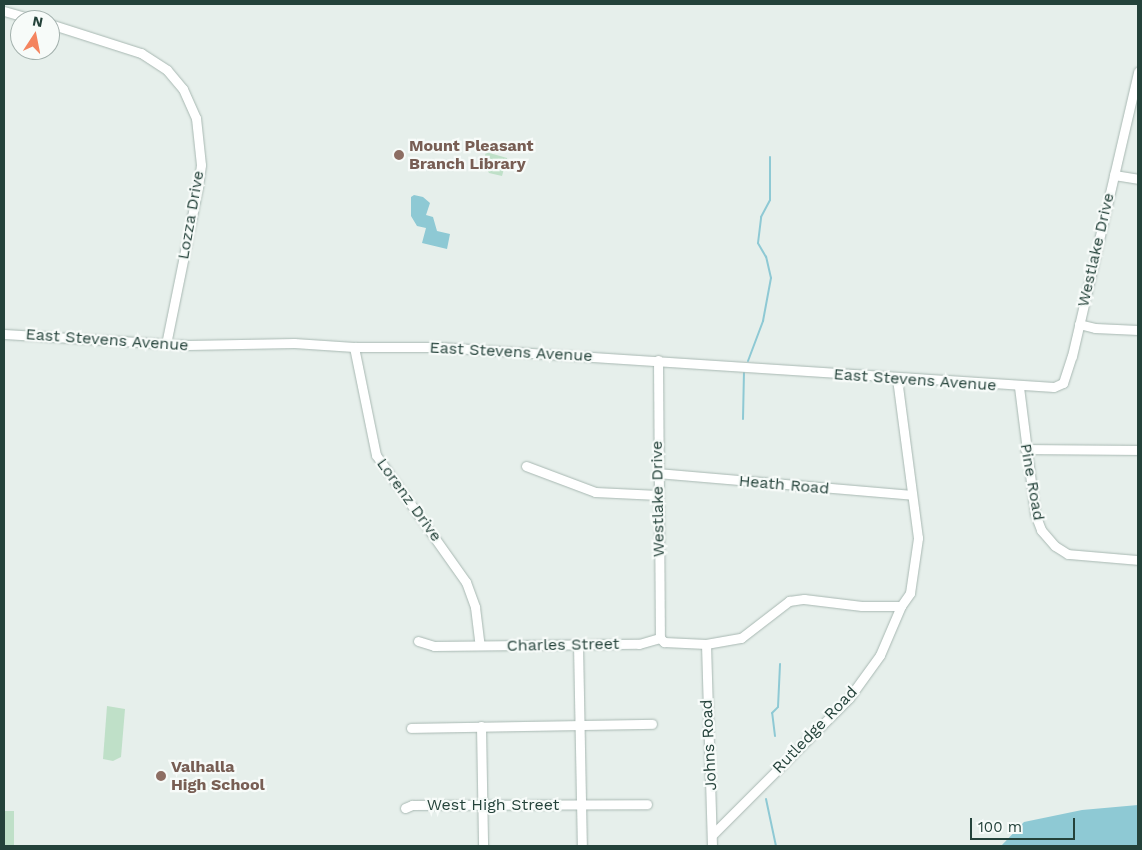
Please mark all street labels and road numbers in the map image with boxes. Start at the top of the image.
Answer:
street label: Lozza Drive [174,169,208,261]
street label: Westlake Drive [1074,191,1118,309]
street label: East Stevens Avenue [25,325,189,355]
street label: East Stevens Avenue [429,338,593,366]
street label: East Stevens Avenue [833,365,997,395]
street label: Westlake Drive [647,441,669,557]
street label: Pine Road [1016,442,1048,522]
street label: Lorenz Drive [372,455,446,545]
street label: Heath Road [738,471,830,499]
street label: Charles Street [507,634,619,656]
street label: Rutledge Road [769,683,861,777]
street label: Johns Road [697,699,721,791]
street label: West High Street [427,795,559,815]

